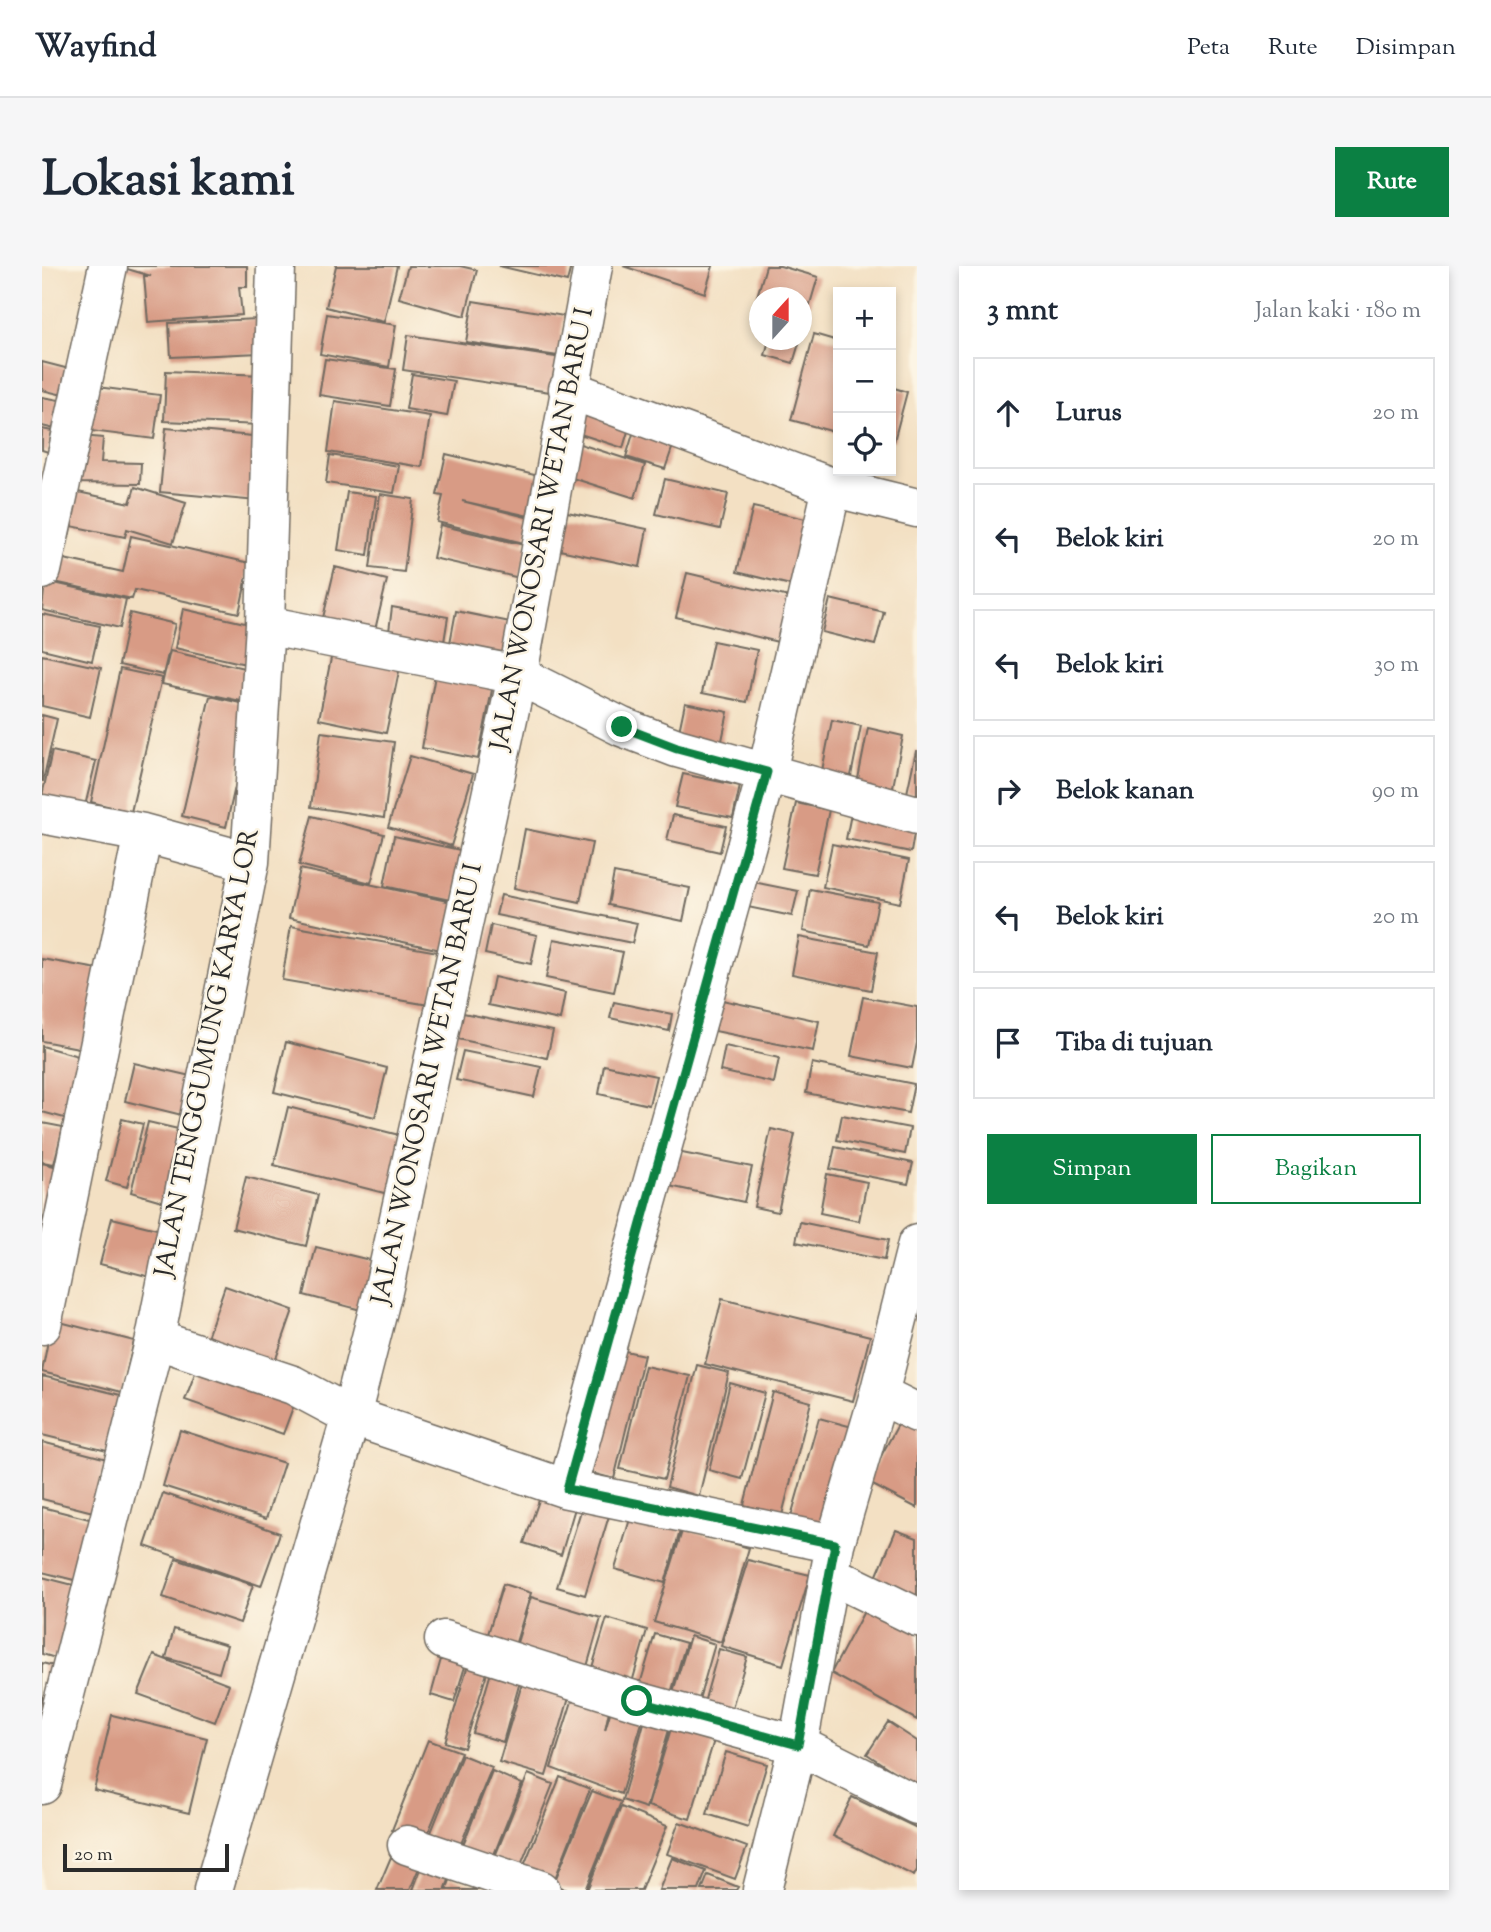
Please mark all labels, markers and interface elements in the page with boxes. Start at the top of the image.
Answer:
text: Wayfind [35,24,157,72]
text: Peta [1187,31,1230,65]
text: Rute [1268,31,1318,65]
text: Disimpan [1356,31,1456,65]
text: Lokasi kami [42,147,295,217]
button: Rute [1335,147,1449,217]
north arrow [749,287,812,350]
map controls [833,287,896,476]
button: + [833,287,896,350]
text: 3 mnt [987,290,1058,333]
text: Jalan kaki · 180 m [1255,295,1421,328]
street label: JALAN WONOSARI WETAN BARU I [481,304,604,756]
button: − [833,350,896,413]
icon: ahead [989,394,1027,432]
text: Lurus [1056,395,1122,432]
text: 20 m [1372,397,1419,430]
button: locate [833,413,896,476]
icon: left [989,520,1027,558]
text: Belok kiri [1056,521,1164,558]
text: 20 m [1372,523,1419,556]
icon: left [989,646,1027,684]
text: Belok kiri [1056,647,1164,684]
text: 30 m [1374,649,1419,682]
route end [606,711,637,742]
icon: right [989,772,1027,810]
text: Belok kanan [1056,773,1194,810]
text: 90 m [1372,775,1419,808]
street label: JALAN TENGGUMUNG KARYA LOR [146,825,270,1282]
street label: JALAN WONOSARI WETAN BARU I [363,859,493,1310]
icon: left [989,898,1027,936]
text: Belok kiri [1056,899,1164,936]
text: 20 m [1372,901,1419,934]
icon: arrive [989,1024,1027,1062]
text: Tiba di tujuan [1056,1025,1213,1062]
button: Simpan [987,1134,1197,1204]
button: Bagikan [1211,1134,1421,1204]
route start [621,1685,652,1716]
scale bar [63,1841,229,1873]
text: 20 m [74,1842,113,1869]

